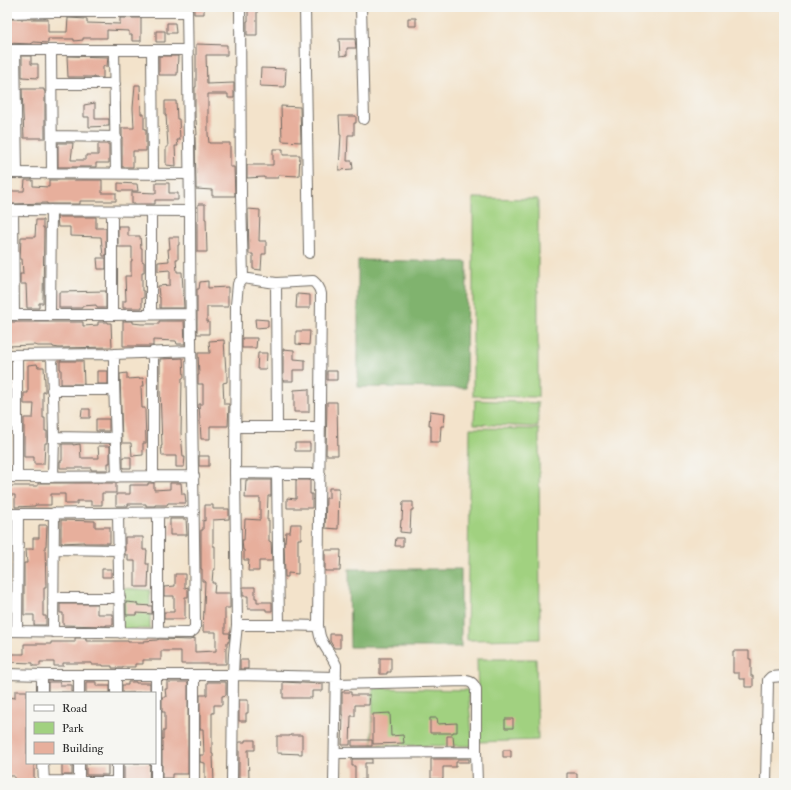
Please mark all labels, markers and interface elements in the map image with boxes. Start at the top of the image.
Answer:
legend [26,692,156,764]
text: Road [62,701,87,716]
text: Park [62,721,84,736]
text: Building [62,741,105,756]

